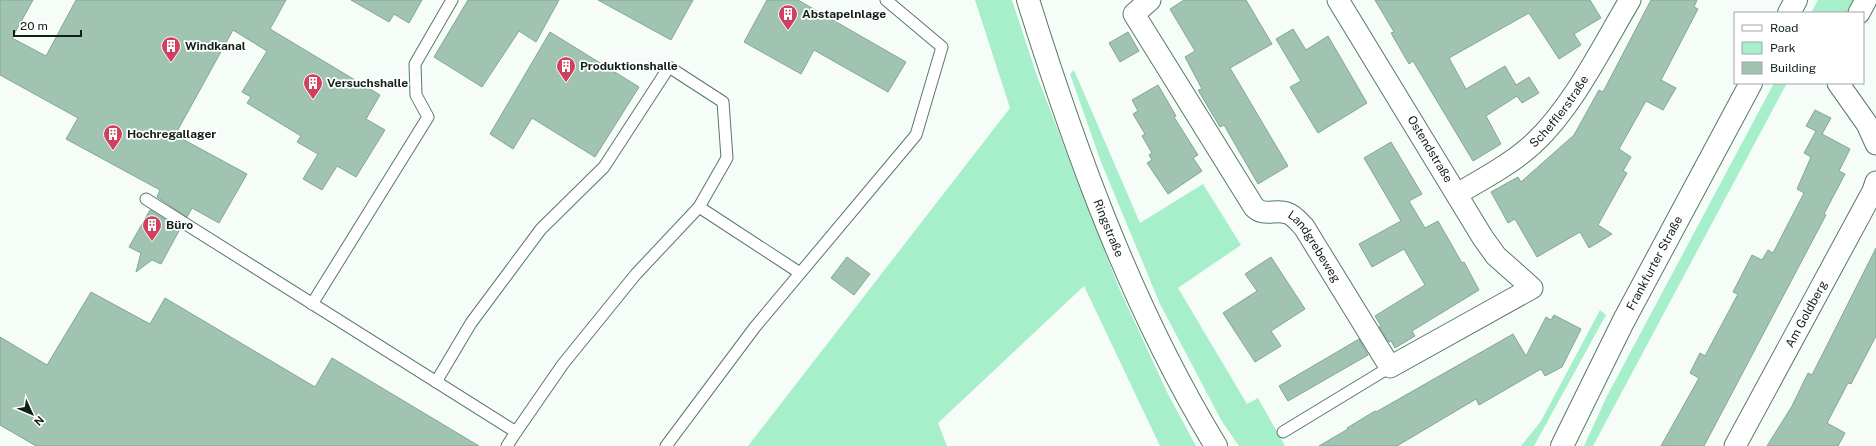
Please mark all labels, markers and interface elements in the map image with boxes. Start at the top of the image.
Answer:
building icon: Abstapelnlage [777,3,799,31]
place label: Abstapelnlage [802,7,886,21]
scale bar [14,12,81,38]
legend [1734,12,1864,84]
text: 20 m [20,19,48,33]
text: Road [1770,21,1798,35]
building icon: Windkanal [160,35,182,63]
place label: Windkanal [185,39,246,53]
text: Park [1770,41,1796,55]
building icon: Produktionshalle [555,55,577,83]
place label: Produktionshalle [580,59,678,73]
text: Building [1770,61,1816,75]
building icon: Versuchshalle [302,72,324,100]
street label: Schefflerstraße [1527,73,1591,150]
place label: Versuchshalle [327,76,408,90]
street label: Ostendstraße [1405,113,1456,185]
building icon: Hochregallager [102,123,124,151]
place label: Hochregallager [127,127,216,141]
street label: Ringstraße [1091,197,1127,259]
street label: Landgrebeweg [1285,208,1343,285]
street label: Frankfurter Straße [1624,213,1686,313]
building icon: Büro [141,214,163,242]
place label: Büro [166,218,193,232]
street label: Am Goldberg [1783,278,1830,350]
north arrow [12,394,52,434]
text: N [32,414,46,428]

